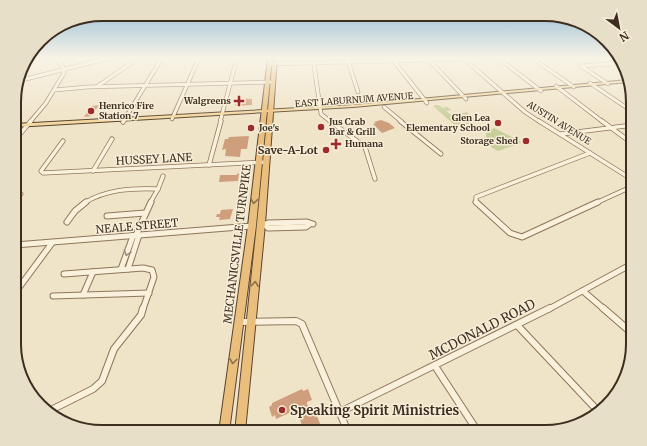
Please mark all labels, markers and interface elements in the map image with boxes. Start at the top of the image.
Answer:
north arrow [599,8,639,48]
text: N [617,28,632,45]
street label: EAST LABURNUM AVENUE [294,90,414,109]
place label: Walgreens [183,95,231,106]
marker: Walgreens [234,96,244,106]
street label: AUSTIN AVENUE [524,98,594,147]
place label: Henrico Fire Station 7 [99,100,154,121]
marker: Henrico Fire Station 7 [86,106,96,116]
place label: Glen Lea Elementary School [406,112,490,133]
place label: Jus Crab Bar & Grill [328,116,375,137]
marker: Glen Lea Elementary School [493,118,503,128]
place label: Joe's [258,122,280,133]
marker: Jus Crab Bar & Grill [316,122,326,132]
marker: Joe's [246,123,256,133]
place label: Storage Shed [460,135,518,146]
marker: Storage Shed [521,136,531,146]
marker: Humana [330,138,342,150]
place label: Humana [345,138,383,149]
place label: Save-A-Lot [258,143,319,157]
marker: Save-A-Lot [321,145,331,155]
street label: HUSSEY LANE [115,150,193,168]
street label: MECHANICSVILLE TURNPIKE [220,163,254,325]
one-way arrow [250,198,259,204]
street label: NEALE STREET [95,215,179,237]
one-way arrow [123,249,132,256]
one-way arrow [250,280,259,287]
street label: MCDONALD ROAD [426,295,539,364]
one-way arrow [229,358,238,364]
place label: Speaking Spirit Ministries [290,402,459,419]
marker: Speaking Spirit Ministries [277,405,287,415]

